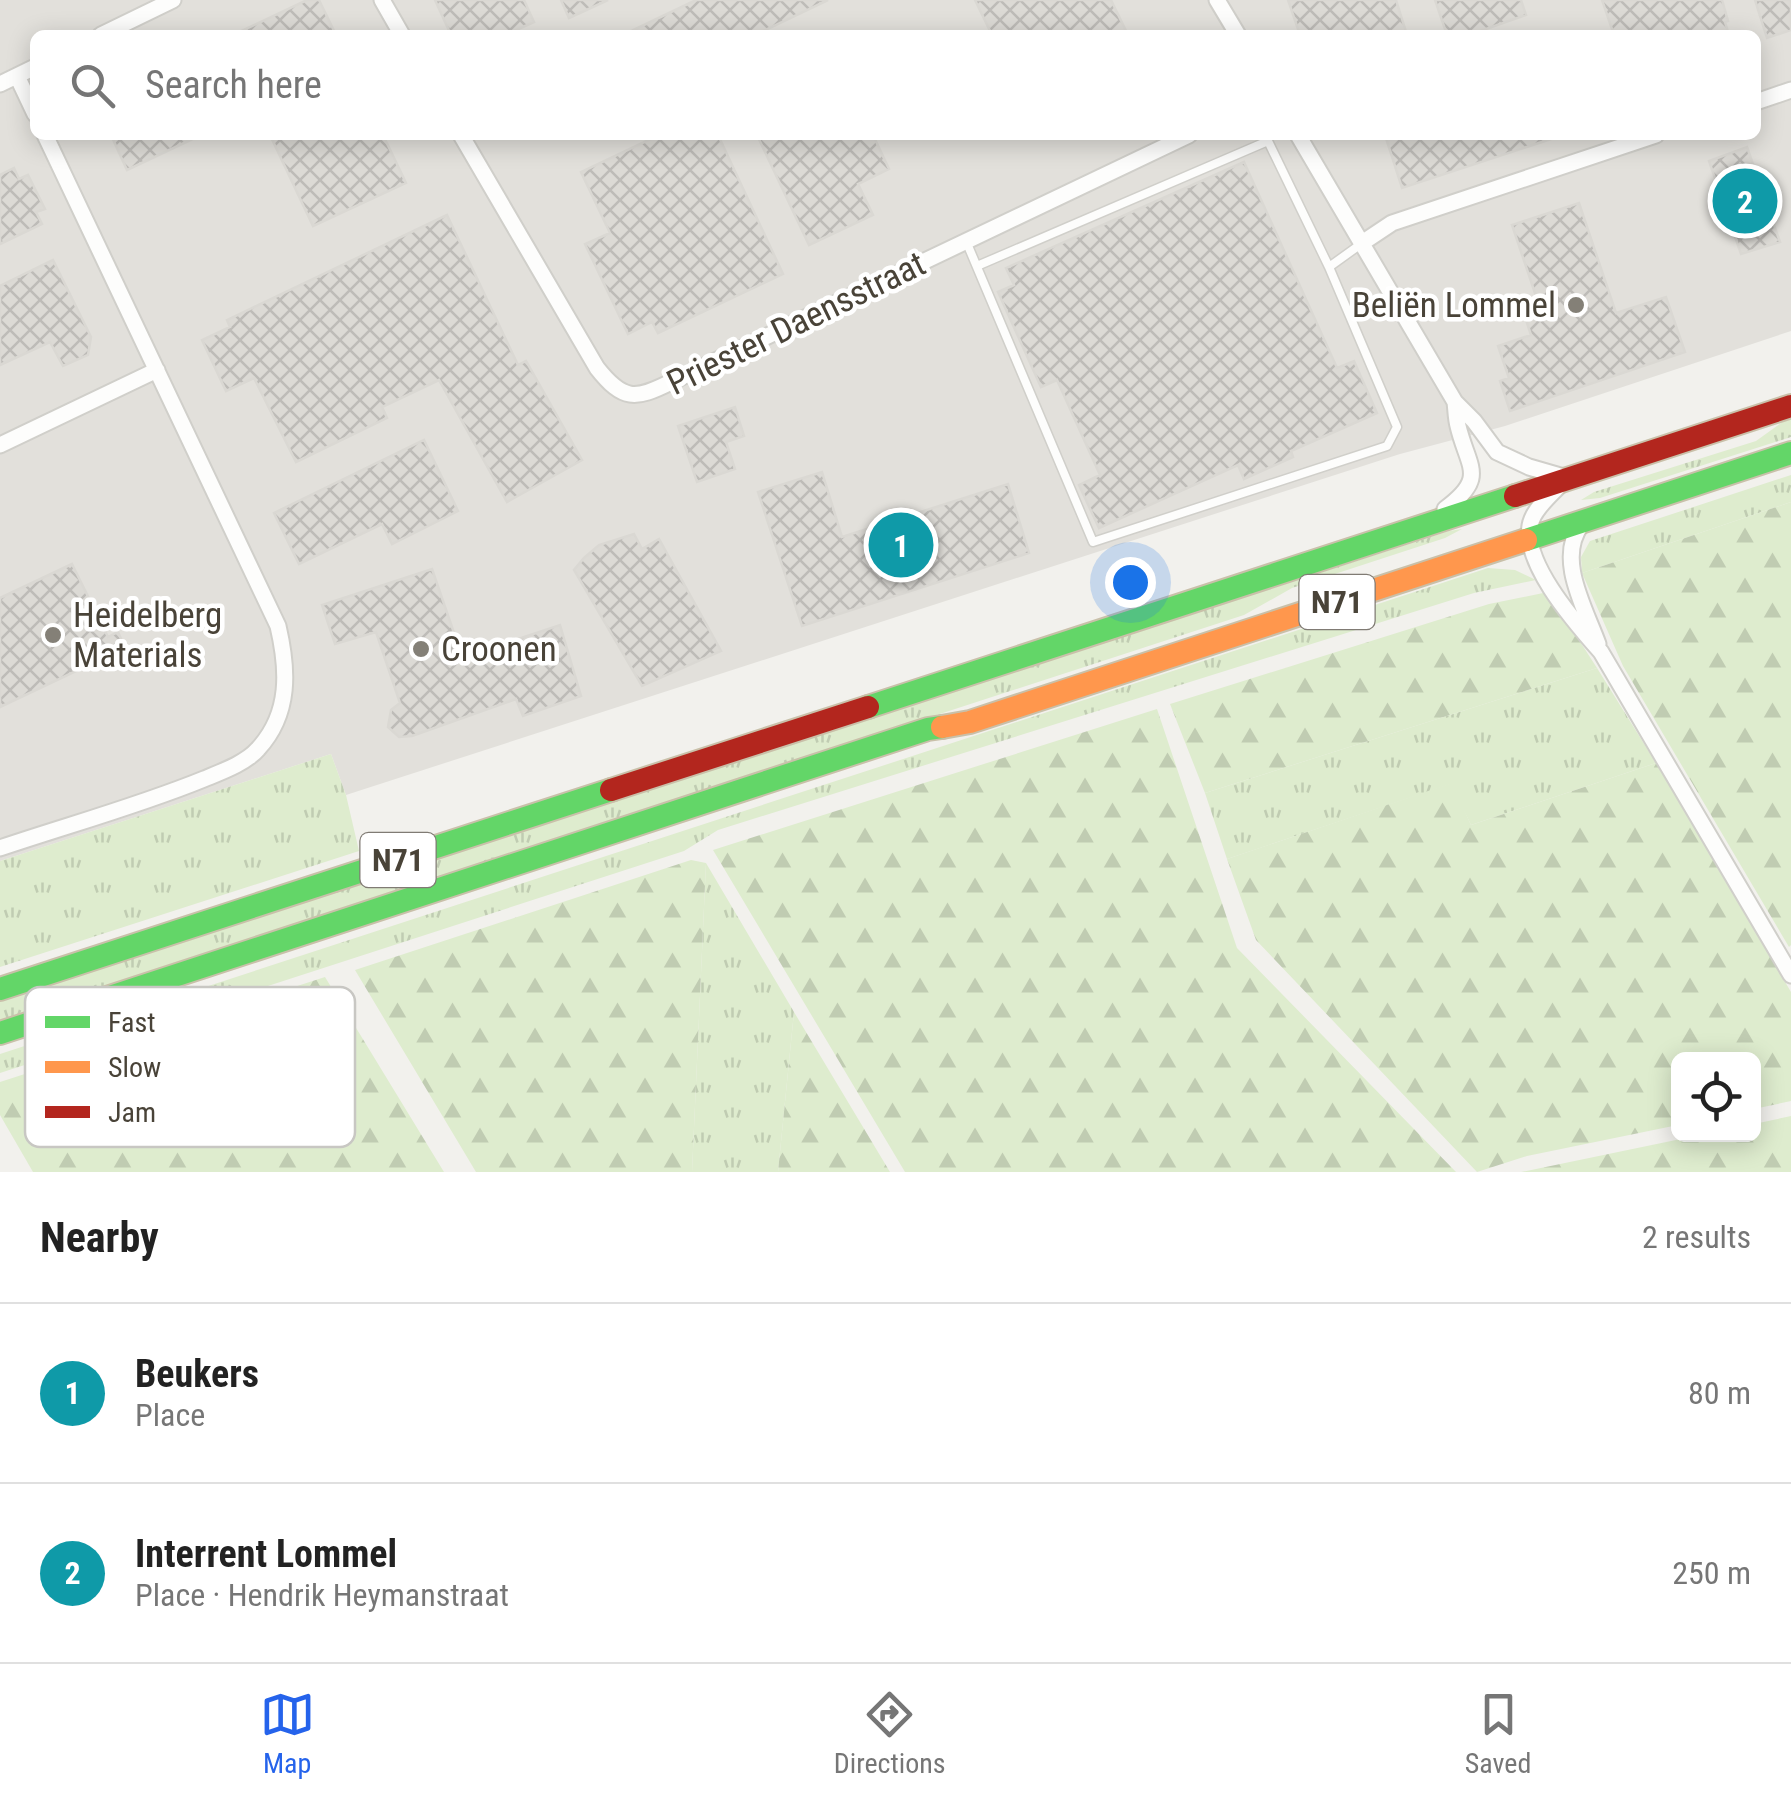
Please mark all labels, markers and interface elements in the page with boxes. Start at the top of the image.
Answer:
search box [30,30,1761,140]
icon: search [65,58,120,113]
text: Search here [145,63,322,107]
pin: 2 [1712,164,1778,238]
street label: Priester Daensstraat [660,243,932,404]
place label: Beliën Lommel [1352,285,1556,326]
marker: Beliën Lommel [1565,294,1587,316]
pin: 1 [868,508,934,582]
your location [1105,557,1156,608]
road number: N71 [1300,575,1374,629]
place label: Heidelberg Materials [73,595,222,676]
marker: Heidelberg Materials [42,624,64,646]
place label: Croonen [441,629,557,670]
marker: Croonen [410,638,432,660]
road number: N71 [360,833,436,887]
legend [25,987,355,1147]
text: Fast [108,1006,155,1039]
text: Slow [108,1051,161,1084]
map controls [1671,1052,1761,1142]
button: locate [1671,1052,1761,1142]
text: Jam [108,1096,156,1129]
text: Nearby [40,1213,159,1262]
text: 2 results [1642,1218,1751,1256]
text: Beukers [135,1352,259,1396]
text: 1 [64,1374,81,1412]
text: 80 m [1688,1374,1751,1412]
text: Place [135,1396,205,1434]
text: Interrent Lommel [135,1532,397,1576]
text: 2 [64,1554,81,1592]
text: 250 m [1672,1554,1751,1592]
text: Place · Hendrik Heymanstraat [135,1576,509,1614]
tab: Map [260,1687,315,1780]
tab: Directions [834,1687,946,1780]
tab: Saved [1465,1687,1531,1780]

